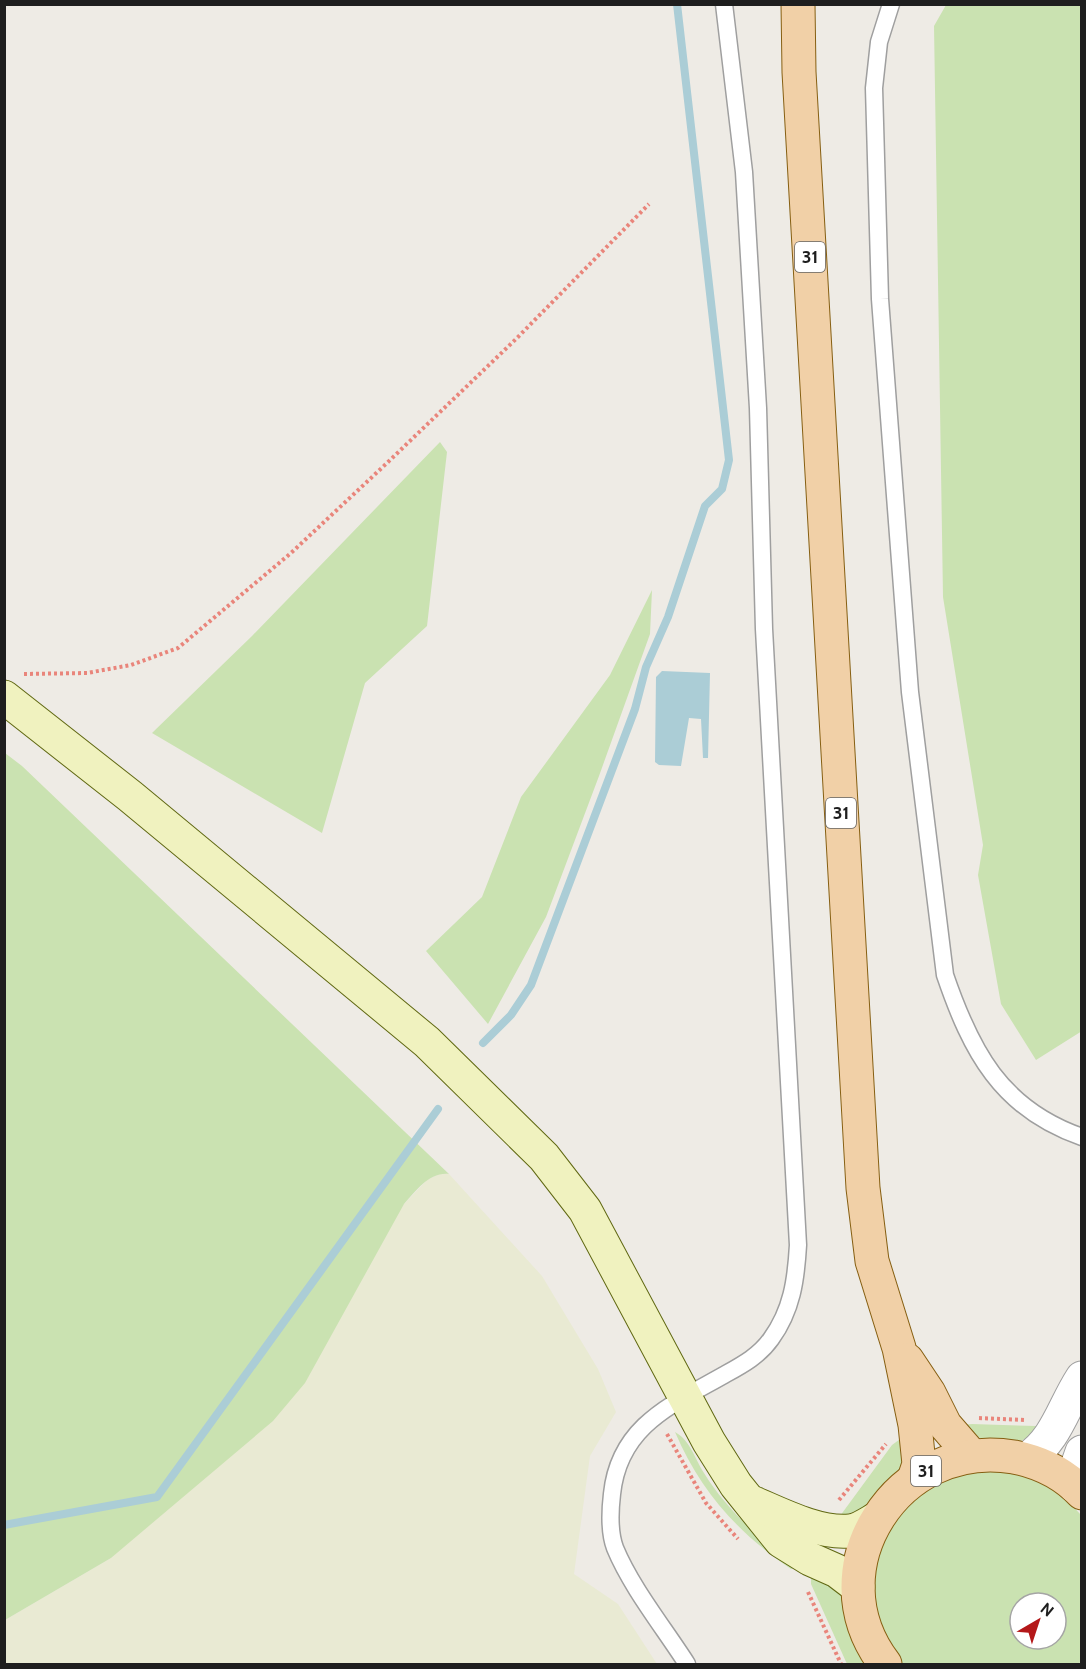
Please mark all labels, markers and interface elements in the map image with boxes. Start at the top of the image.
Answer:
road number: 31 [795,242,825,272]
road number: 31 [826,798,856,828]
road number: 31 [911,1456,941,1486]
north arrow [1008,1591,1068,1651]
text: N [1037,1599,1057,1621]

